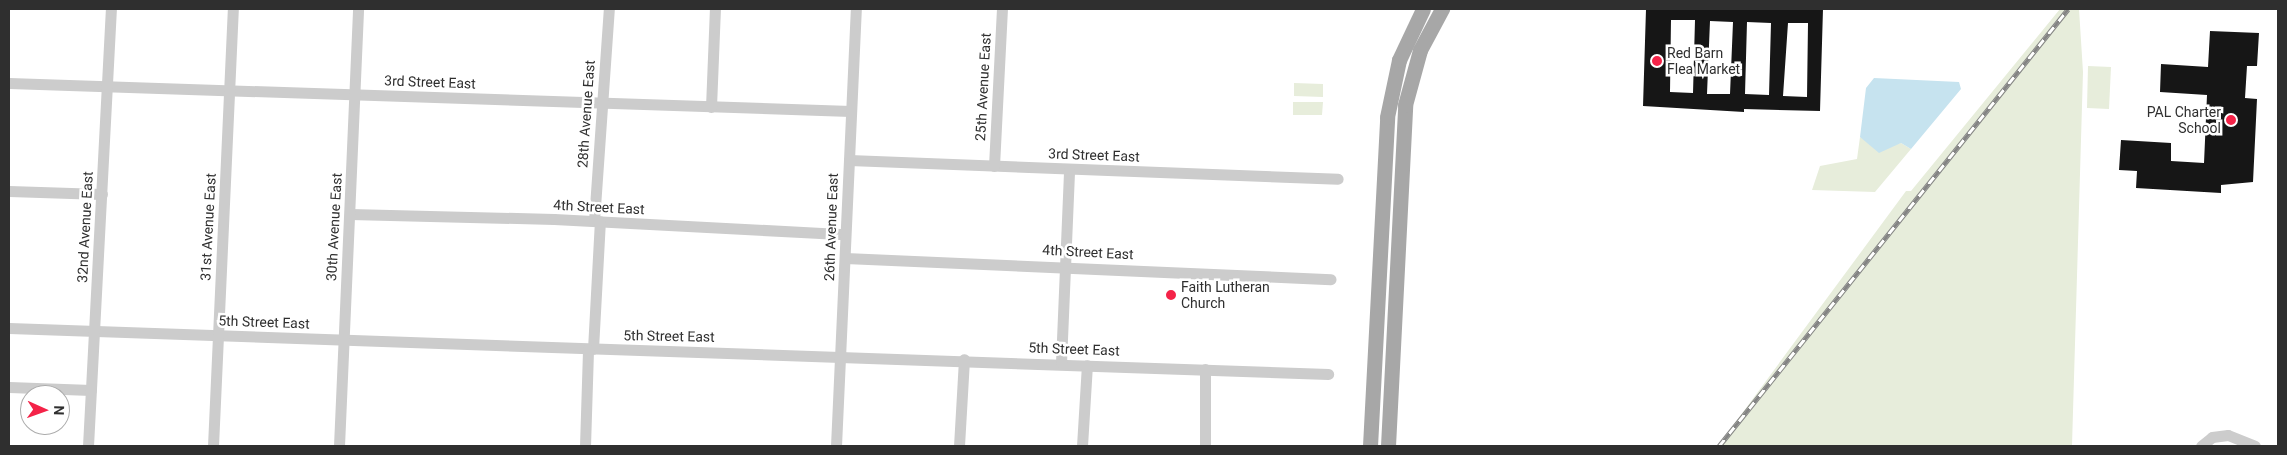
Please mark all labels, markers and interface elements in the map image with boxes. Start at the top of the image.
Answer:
street label: 25th Avenue East [972,33,994,141]
place label: Red Barn Flea Market [1667,45,1740,78]
marker: Red Barn Flea Market [1651,55,1663,67]
street label: 28th Avenue East [574,59,598,169]
street label: 3rd Street East [384,72,476,92]
place label: PAL Charter School [2147,104,2221,136]
marker: PAL Charter School [2225,114,2237,126]
street label: 3rd Street East [1048,145,1140,165]
street label: 32nd Avenue East [74,171,96,283]
street label: 31st Avenue East [197,173,219,281]
street label: 30th Avenue East [323,173,345,281]
street label: 26th Avenue East [821,173,841,281]
street label: 4th Street East [553,196,645,218]
street label: 4th Street East [1042,241,1134,263]
place label: Faith Lutheran Church [1181,279,1270,312]
marker: Faith Lutheran Church [1165,289,1177,301]
street label: 5th Street East [218,312,310,332]
street label: 5th Street East [623,327,715,345]
street label: 5th Street East [1028,339,1120,359]
north arrow [20,385,70,435]
text: N [51,405,67,416]

